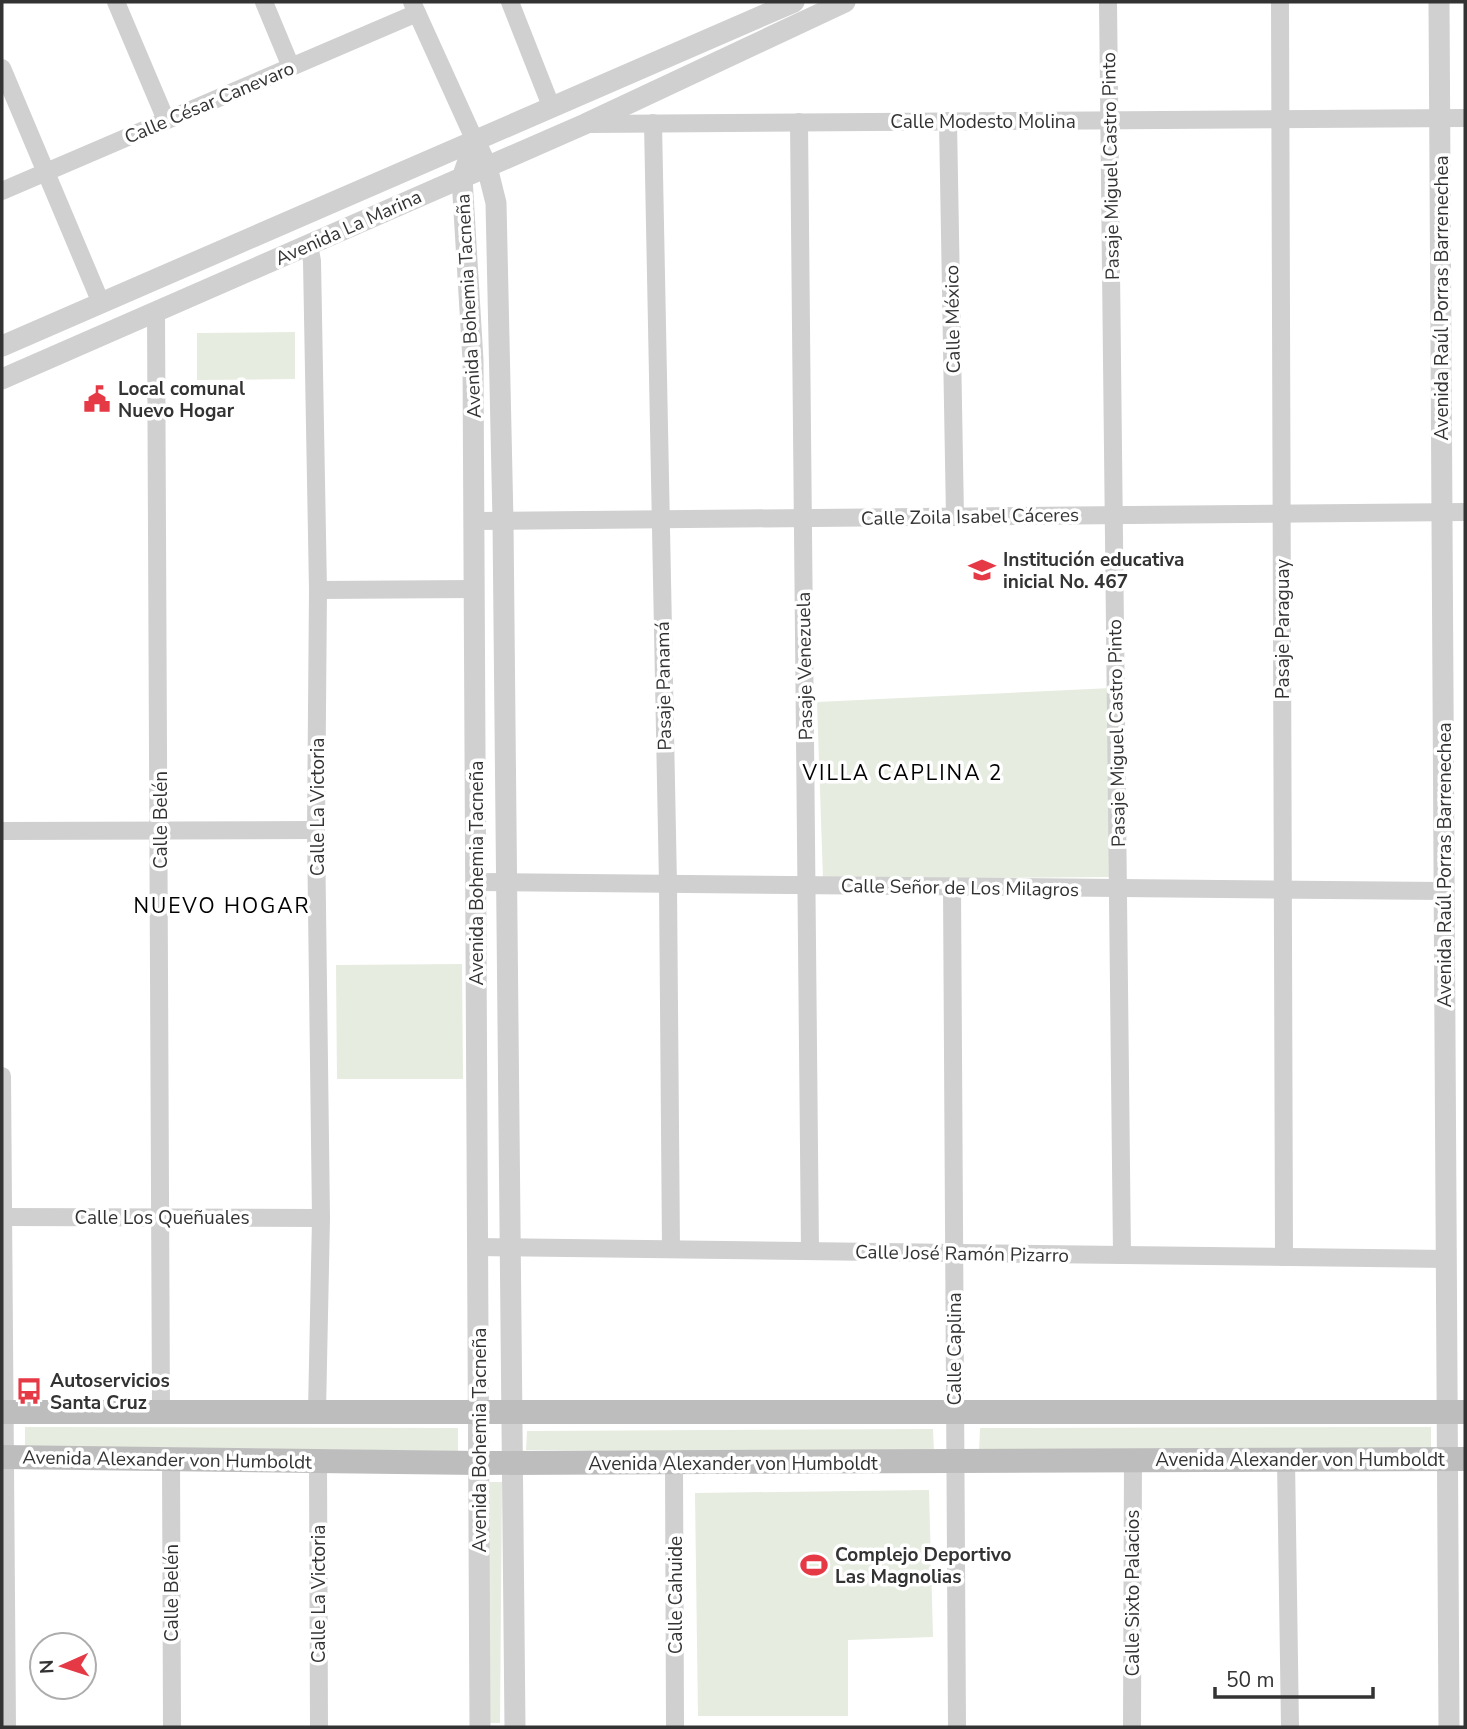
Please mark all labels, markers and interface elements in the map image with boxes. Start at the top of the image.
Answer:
street label: Pasaje Miguel Castro Pinto [1096,52,1126,280]
street label: Calle César Canevaro [121,55,298,150]
street label: Calle Modesto Molina [890,109,1076,135]
street label: Avenida Raúl Porras Barrenechea [1429,155,1455,441]
street label: Avenida La Marina [271,184,426,272]
street label: Avenida Bohemia Tacneña [450,193,488,419]
street label: Calle México [939,264,967,373]
place label: Local comunal Nuevo Hogar [118,376,245,424]
public building icon: Local comunal Nuevo Hogar [82,384,112,414]
street label: Calle Zoila Isabel Cáceres [861,502,1079,532]
place label: Institución educativa inicial No. 467 [1003,547,1184,595]
school or university icon: Institución educativa inicial No. 467 [967,555,997,585]
street label: Pasaje Paraguay [1270,559,1296,699]
street label: Pasaje Venezuela [791,592,819,740]
street label: Pasaje Miguel Castro Pinto [1102,619,1132,847]
street label: Pasaje Panamá [650,621,678,751]
street label: Avenida Raúl Porras Barrenechea [1432,722,1458,1008]
street label: Calle La Victoria [305,738,331,876]
district label: VILLA CAPLINA 2 [802,759,1003,787]
street label: Avenida Bohemia Tacneña [464,761,490,985]
street label: Calle Belén [148,771,174,869]
street label: Calle Señor de Los Milagros [841,873,1079,903]
district label: NUEVO HOGAR [133,892,311,920]
street label: Calle Los Queñuales [74,1205,250,1231]
street label: Calle José Ramón Pizarro [855,1239,1069,1269]
street label: Calle Caplina [942,1292,968,1406]
street label: Avenida Bohemia Tacneña [467,1328,493,1552]
place label: Autoservicios Santa Cruz [50,1368,170,1416]
bus stop icon: Autoservicios Santa Cruz [14,1376,44,1406]
street label: Avenida Alexander von Humboldt [22,1444,312,1476]
street label: Avenida Alexander von Humboldt [1155,1447,1445,1473]
street label: Avenida Alexander von Humboldt [588,1451,878,1477]
street label: Calle Sixto Palacios [1120,1509,1146,1677]
street label: Calle La Victoria [306,1525,332,1663]
street label: Calle Cahuide [663,1536,689,1654]
place label: Complejo Deportivo Las Magnolias [835,1542,1012,1590]
street label: Calle Belén [159,1544,185,1642]
sports icon: Complejo Deportivo Las Magnolias [799,1550,829,1580]
north arrow [28,1631,98,1701]
scale bar [1215,1656,1372,1700]
text: N [34,1659,60,1675]
text: 50 m [1226,1666,1275,1694]

